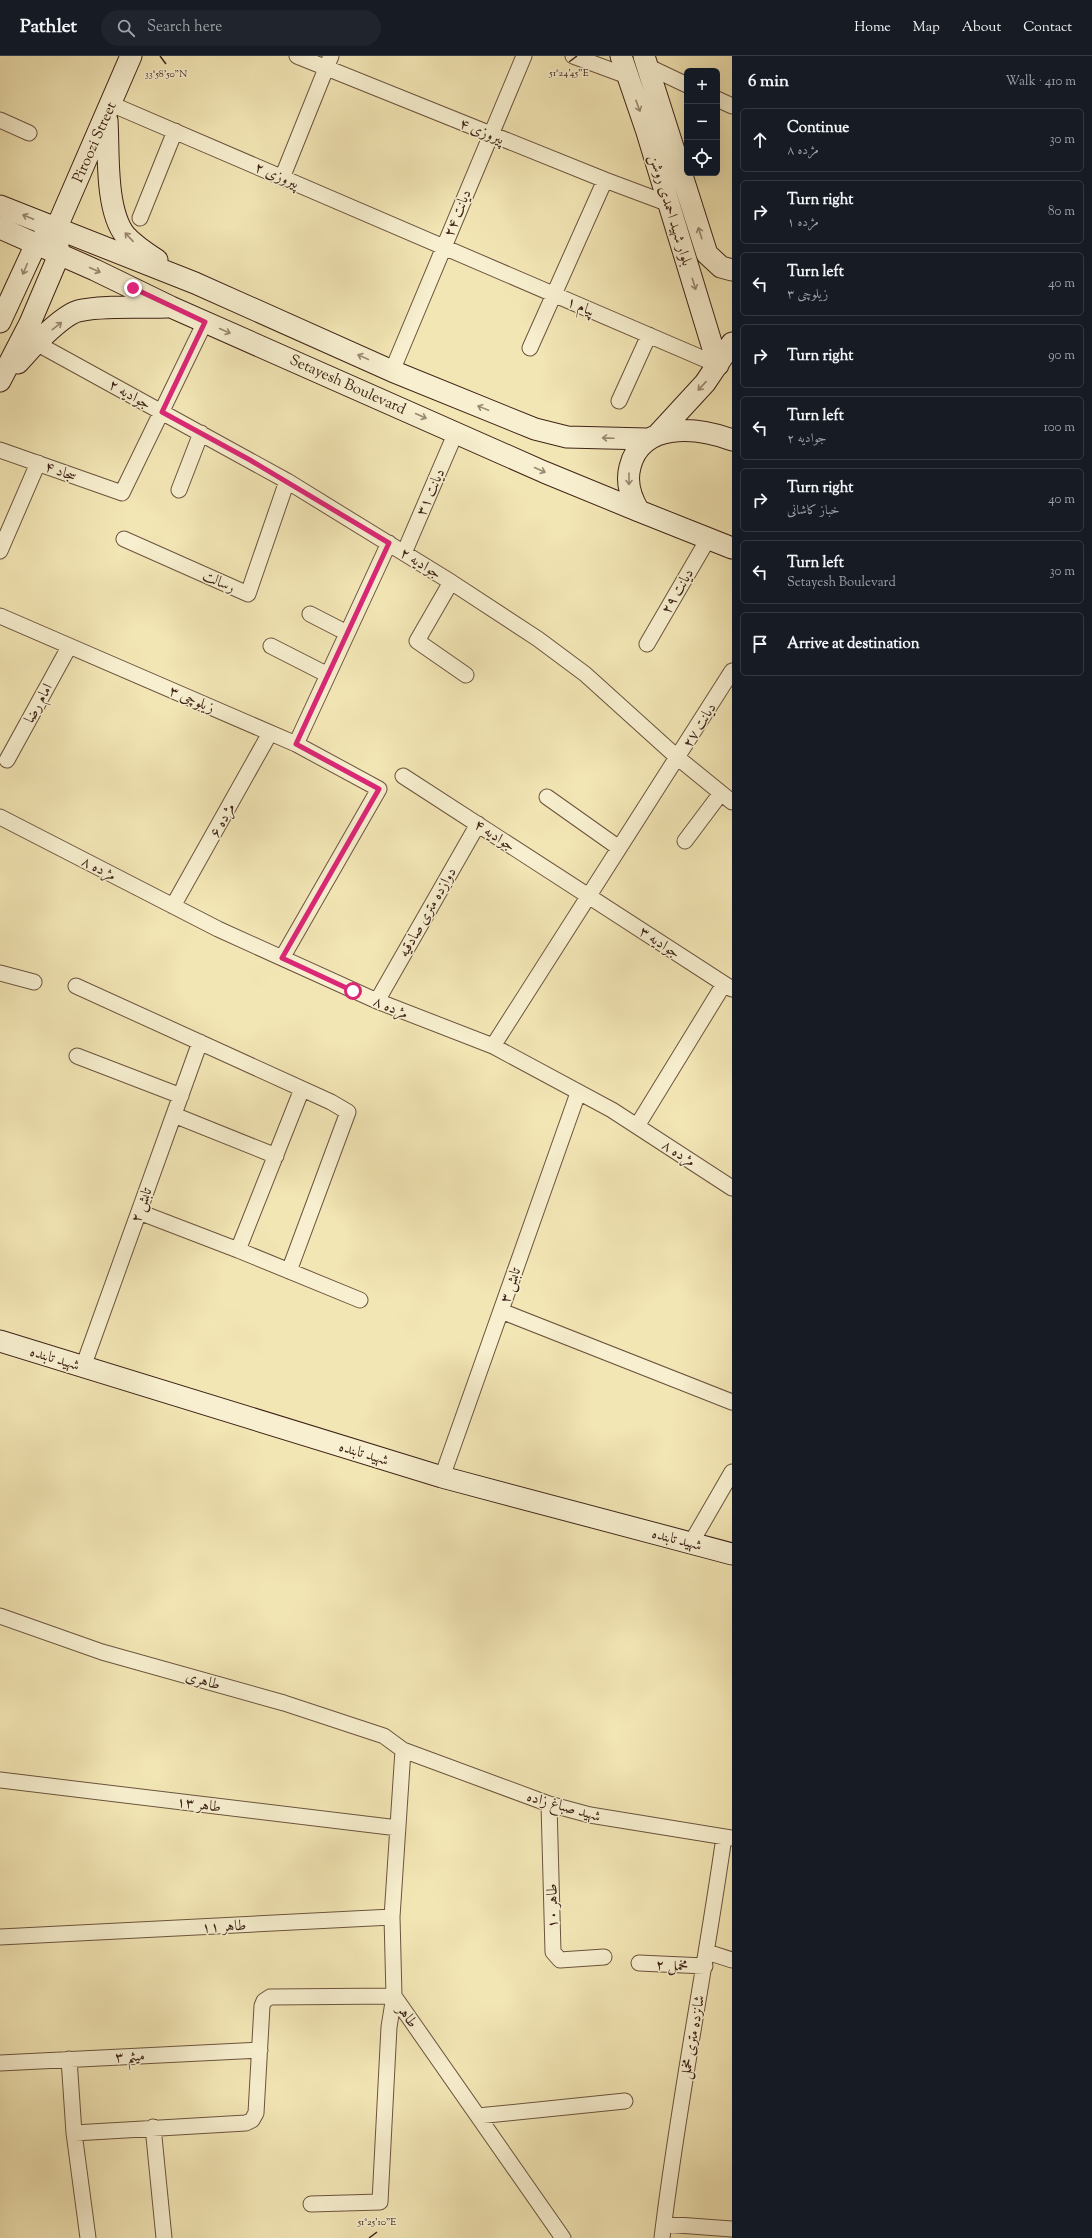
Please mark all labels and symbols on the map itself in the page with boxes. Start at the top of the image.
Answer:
text: 51°24'45"E [548,66,589,81]
text: 33°58'50"N [145,67,187,82]
street label: Piroozi Street [68,99,123,186]
one-way arrow [635,100,642,113]
street label: پیروزی ۴ [456,114,508,151]
street label: بلوار شهید احمدی روشن [643,152,697,269]
street label: پیروزی ۲ [251,158,303,196]
street label: دیانت ۲۴ [439,187,477,240]
one-way arrow [23,213,35,220]
one-way arrow [696,226,703,239]
one-way arrow [124,232,133,242]
one-way arrow [21,263,28,275]
one-way arrow [88,267,100,274]
one-way arrow [690,277,698,289]
route end [124,279,142,297]
street label: پیام ۱ [563,292,598,324]
one-way arrow [52,321,63,330]
one-way arrow [218,328,230,335]
street label: Setayesh Boulevard [286,350,409,421]
one-way arrow [357,353,369,361]
street label: جوادیه ۲ [104,375,154,416]
one-way arrow [697,381,707,391]
one-way arrow [477,403,489,411]
one-way arrow [415,413,427,421]
one-way arrow [602,434,615,442]
street label: سجاد ۴ [42,457,79,488]
street label: دیانت ۳۱ [412,466,451,519]
one-way arrow [533,467,545,474]
one-way arrow [625,472,633,485]
street label: جوادیه ۲ [395,543,445,585]
street label: دیانت ۲۹ [657,565,700,618]
street label: رسالت [199,566,238,599]
street label: امام رضا [20,680,60,728]
street label: زیلوچی ۳ [165,681,217,719]
street label: دیانت ۲۷ [678,699,722,752]
street label: مژده ۶ [205,800,241,842]
street label: جوادیه ۴ [469,815,519,857]
street label: مژده ۸ [77,852,119,887]
street label: دوازده متری صادقیه [394,864,463,962]
street label: جوادیه ۳ [634,922,684,964]
route start [344,982,362,1000]
street label: مژده ۸ [369,992,411,1025]
street label: مژده ۸ [657,1135,699,1173]
street label: تابش ۲ [126,1185,158,1226]
street label: تابش ۳ [496,1265,527,1306]
street label: شهید تابنده [27,1342,82,1377]
street label: شهید تابنده [336,1437,391,1472]
street label: شهید تابنده [649,1524,704,1557]
street label: طاهری [183,1666,222,1696]
street label: شهید صباغ زاده [524,1787,603,1829]
street label: طاهر ۱۳ [175,1792,222,1819]
street label: طاهر ۱۰ [543,1883,564,1928]
street label: طاهر ۱۱ [201,1916,247,1939]
street label: مخمل ۲ [655,1955,689,1978]
street label: شانزده متری مخمل [676,1994,711,2081]
street label: طاهر [390,1999,422,2033]
street label: میثم ۳ [115,2046,146,2072]
text: 51°25'10"E [357,2215,396,2230]

